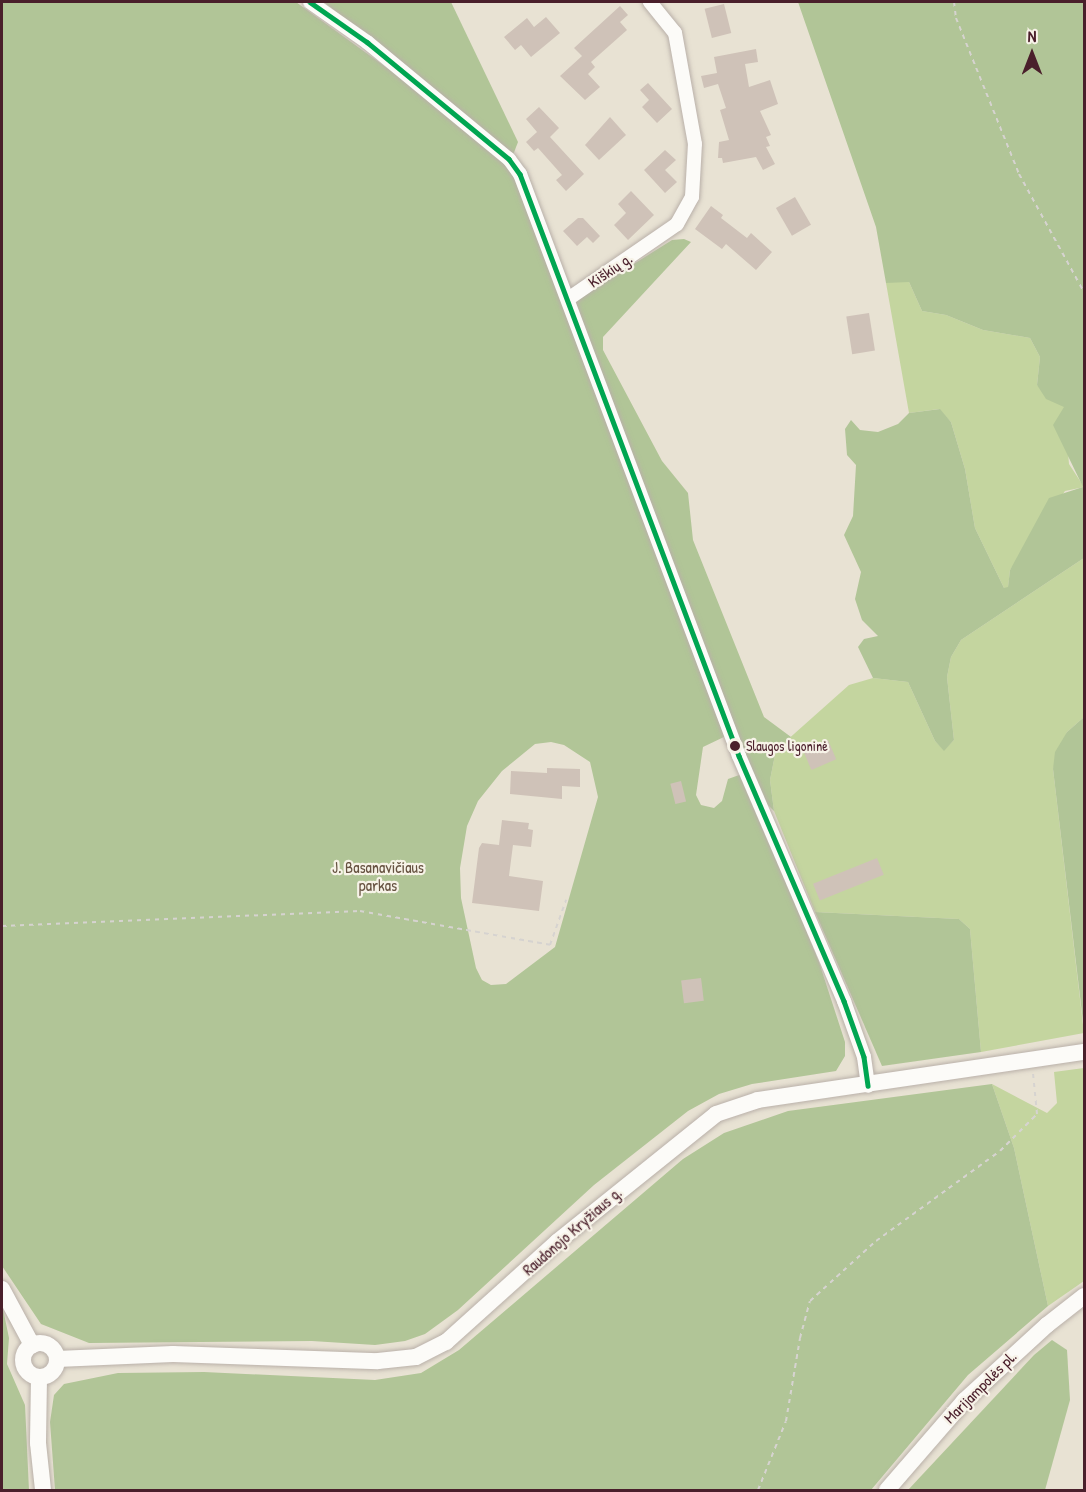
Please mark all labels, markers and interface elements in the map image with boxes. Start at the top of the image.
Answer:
north arrow [1002,24,1062,84]
text: N [1028,25,1036,47]
street label: Kiškių g. [584,248,636,292]
place label: Slaugos ligoninė [746,738,828,754]
marker: Slaugos ligoninė [729,740,741,752]
park label: J. Basanavičiaus parkas [332,857,424,895]
street label: Raudonojo Kryžiaus g. [519,1183,625,1279]
street label: Marijampolės pl. [940,1347,1020,1427]

